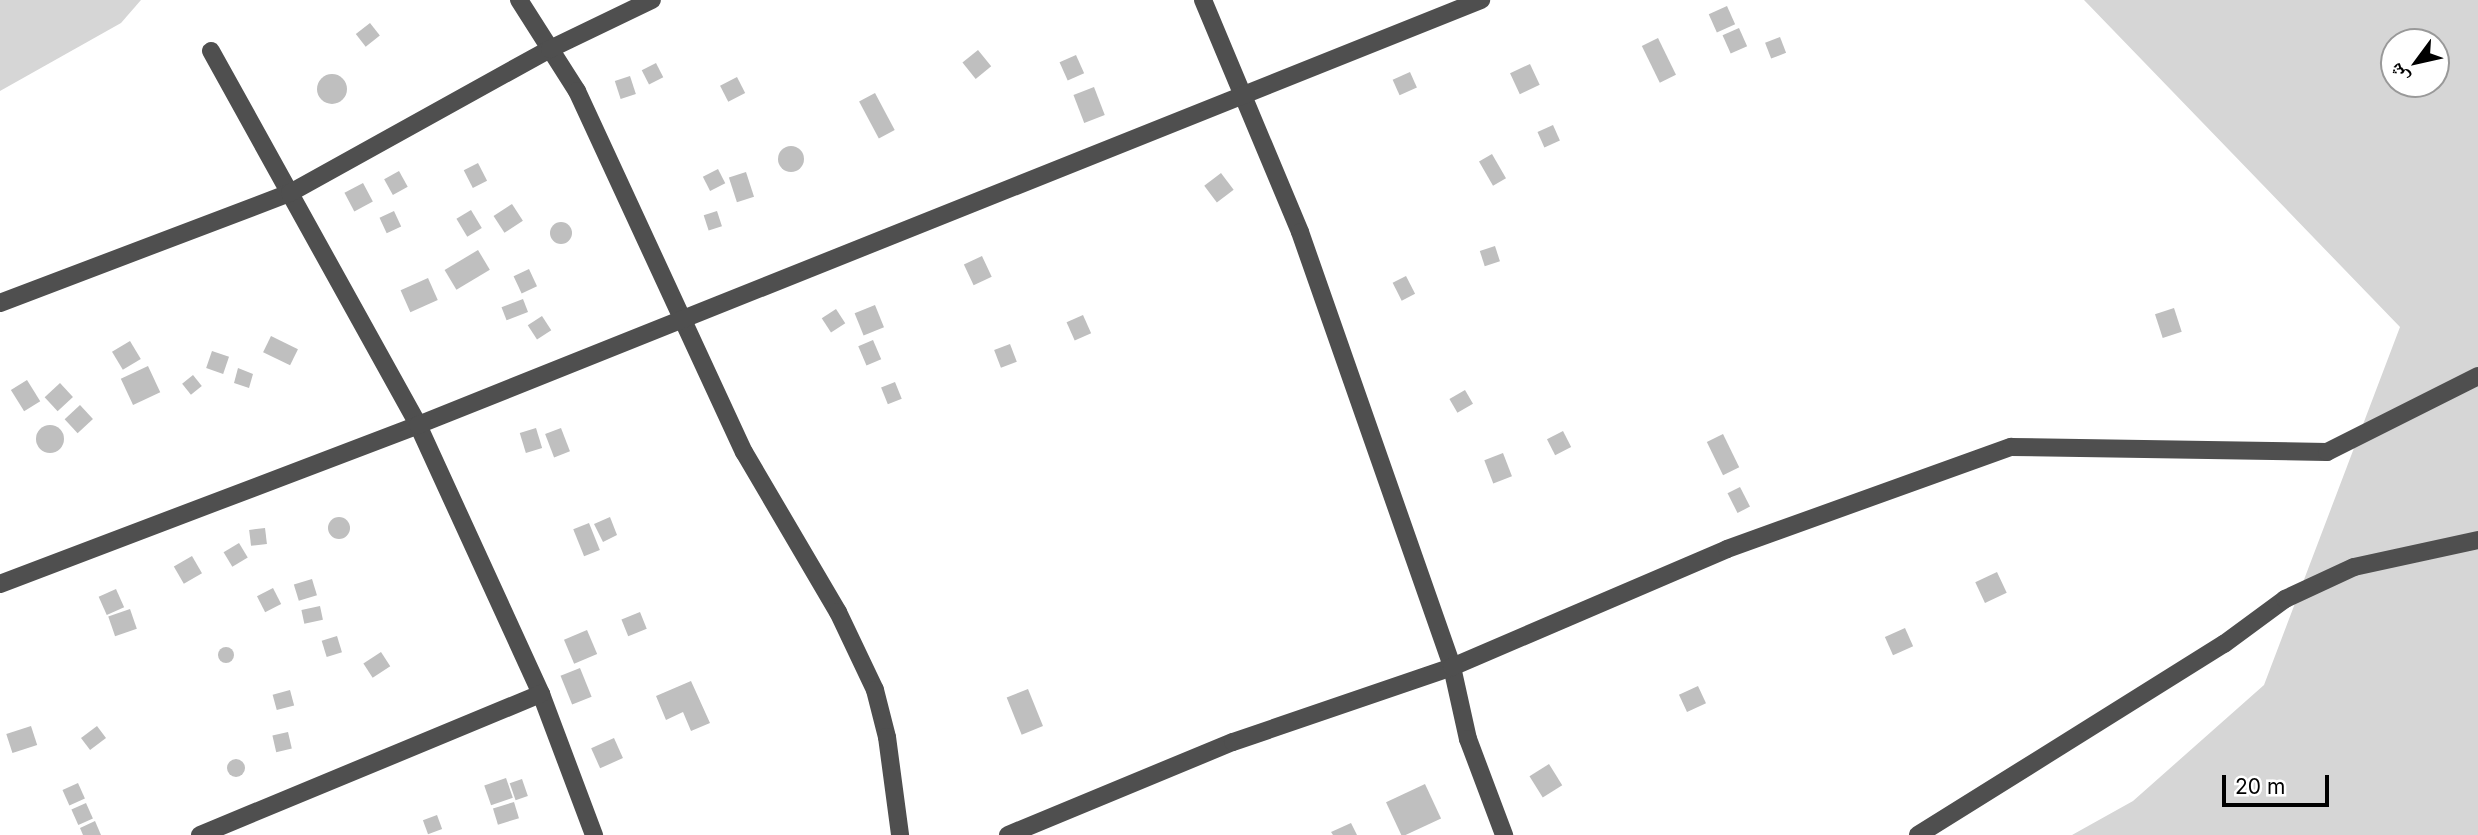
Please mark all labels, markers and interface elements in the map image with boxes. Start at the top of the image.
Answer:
north arrow [2380,28,2450,98]
text: ش [2384,59,2414,88]
scale bar [2226,762,2333,806]
text: 20 m [2235,774,2285,799]

